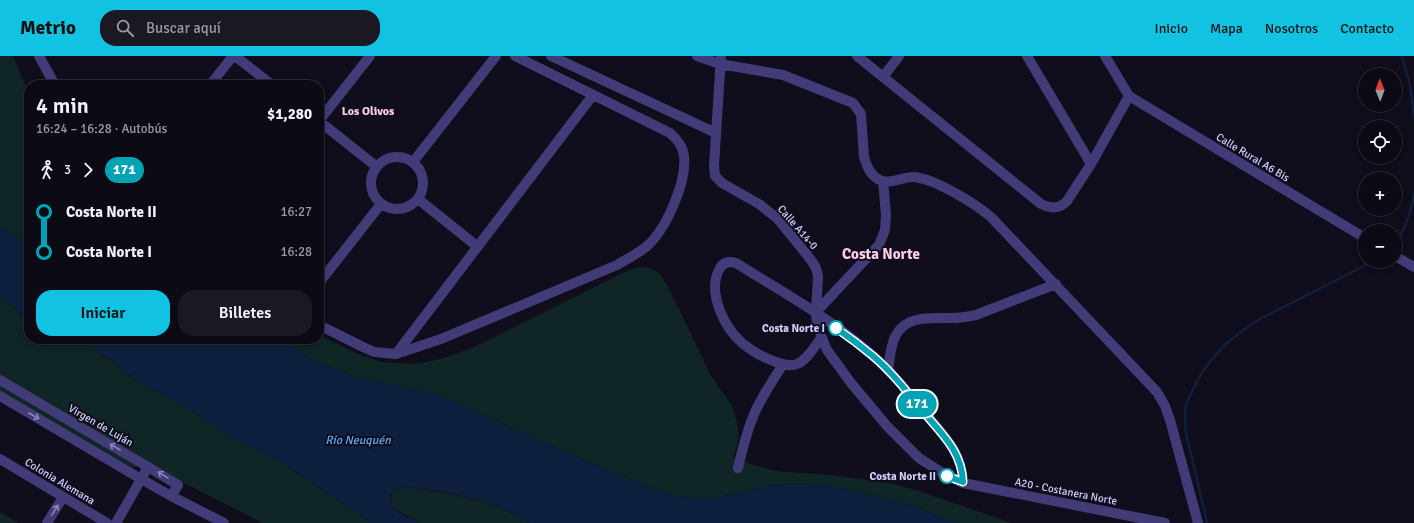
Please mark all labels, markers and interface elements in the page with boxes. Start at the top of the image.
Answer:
search box [100,10,380,46]
text: Metrio [20,16,76,40]
icon: search [114,17,136,39]
text: Buscar aquí [146,19,221,37]
text: Inicio [1155,20,1188,37]
text: Mapa [1210,20,1243,37]
text: Nosotros [1265,20,1318,37]
text: Contacto [1340,20,1394,37]
north arrow [1358,68,1402,112]
map controls [1358,68,1402,268]
text: 4 min [36,92,89,119]
district label: Los Olivos [342,104,395,119]
text: $1,280 [267,105,312,123]
button: locate [1358,120,1402,164]
text: 16:24 – 16:28 · Autobús [36,121,167,137]
street label: Calle Rural A6 Bis [1214,130,1292,185]
icon: walk [36,159,58,181]
icon: forward [77,159,99,181]
text: 171 [113,161,136,178]
text: 3 [64,162,71,178]
button: + [1358,172,1402,216]
street label: Calle A14-0 [775,202,821,252]
text: Costa Norte II [66,203,157,221]
text: 16:27 [280,204,312,220]
button: − [1358,224,1402,268]
text: Costa Norte I [66,243,152,261]
text: 16:28 [280,244,312,260]
district label: Costa Norte [842,245,920,263]
button: Iniciar [36,290,170,336]
button: Billetes [178,290,312,336]
marker: Costa Norte I [828,320,844,336]
place label: Costa Norte I [762,322,825,335]
line badge: 171 [894,391,940,417]
text: 171 [906,395,928,412]
street label: Virgen de Luján [66,402,136,449]
one-way arrow [28,413,40,421]
water label: Río Neuquén [325,433,391,448]
one-way arrow [109,442,121,450]
street label: Colonia Alemana [22,455,97,508]
marker: Costa Norte II [939,468,955,484]
place label: Costa Norte II [870,470,936,483]
one-way arrow [157,471,169,479]
street label: A20 - Costanera Norte [1014,475,1118,508]
one-way arrow [51,505,59,516]

